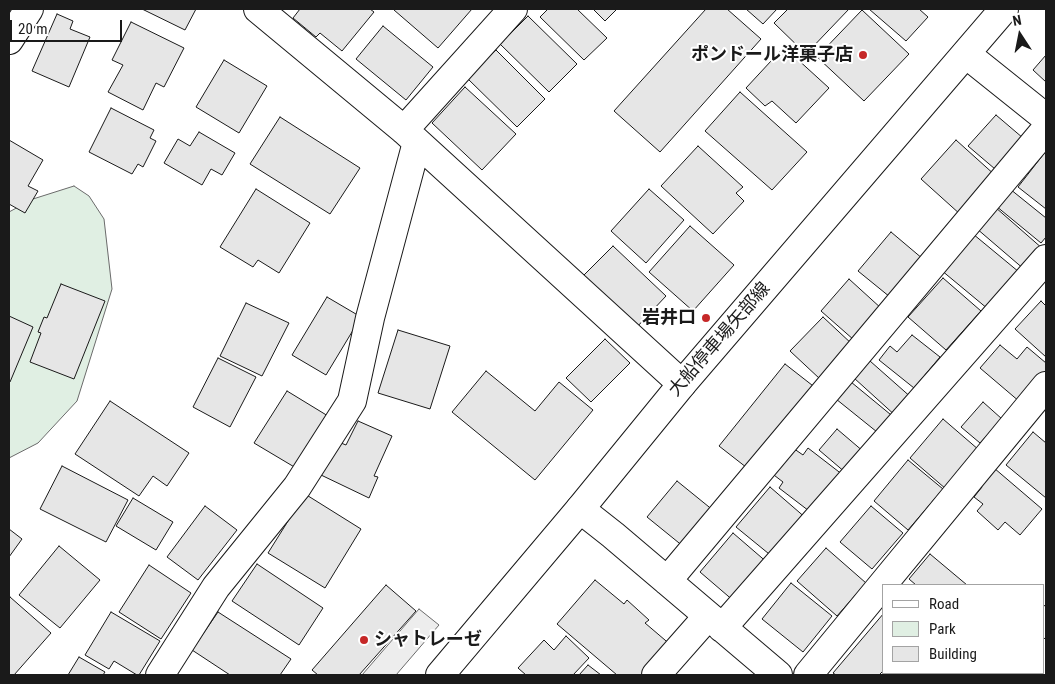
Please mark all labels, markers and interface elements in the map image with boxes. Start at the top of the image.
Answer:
scale bar [12,10,125,42]
north arrow [995,10,1045,60]
text: N [1011,12,1023,29]
text: 20 m [18,20,48,38]
place label: ポンドール洋菓子店 [691,44,853,66]
marker: ポンドール洋菓子店 [857,49,869,61]
street label: 大船停車場矢部線 [665,279,775,401]
place label: 岩井口 [642,307,696,329]
marker: 岩井口 [700,312,712,324]
legend [882,584,1045,674]
text: Road [929,595,959,613]
text: Park [929,620,956,638]
place label: シャトレーゼ [374,629,482,651]
marker: シャトレーゼ [358,634,370,646]
text: Building [929,645,977,663]

